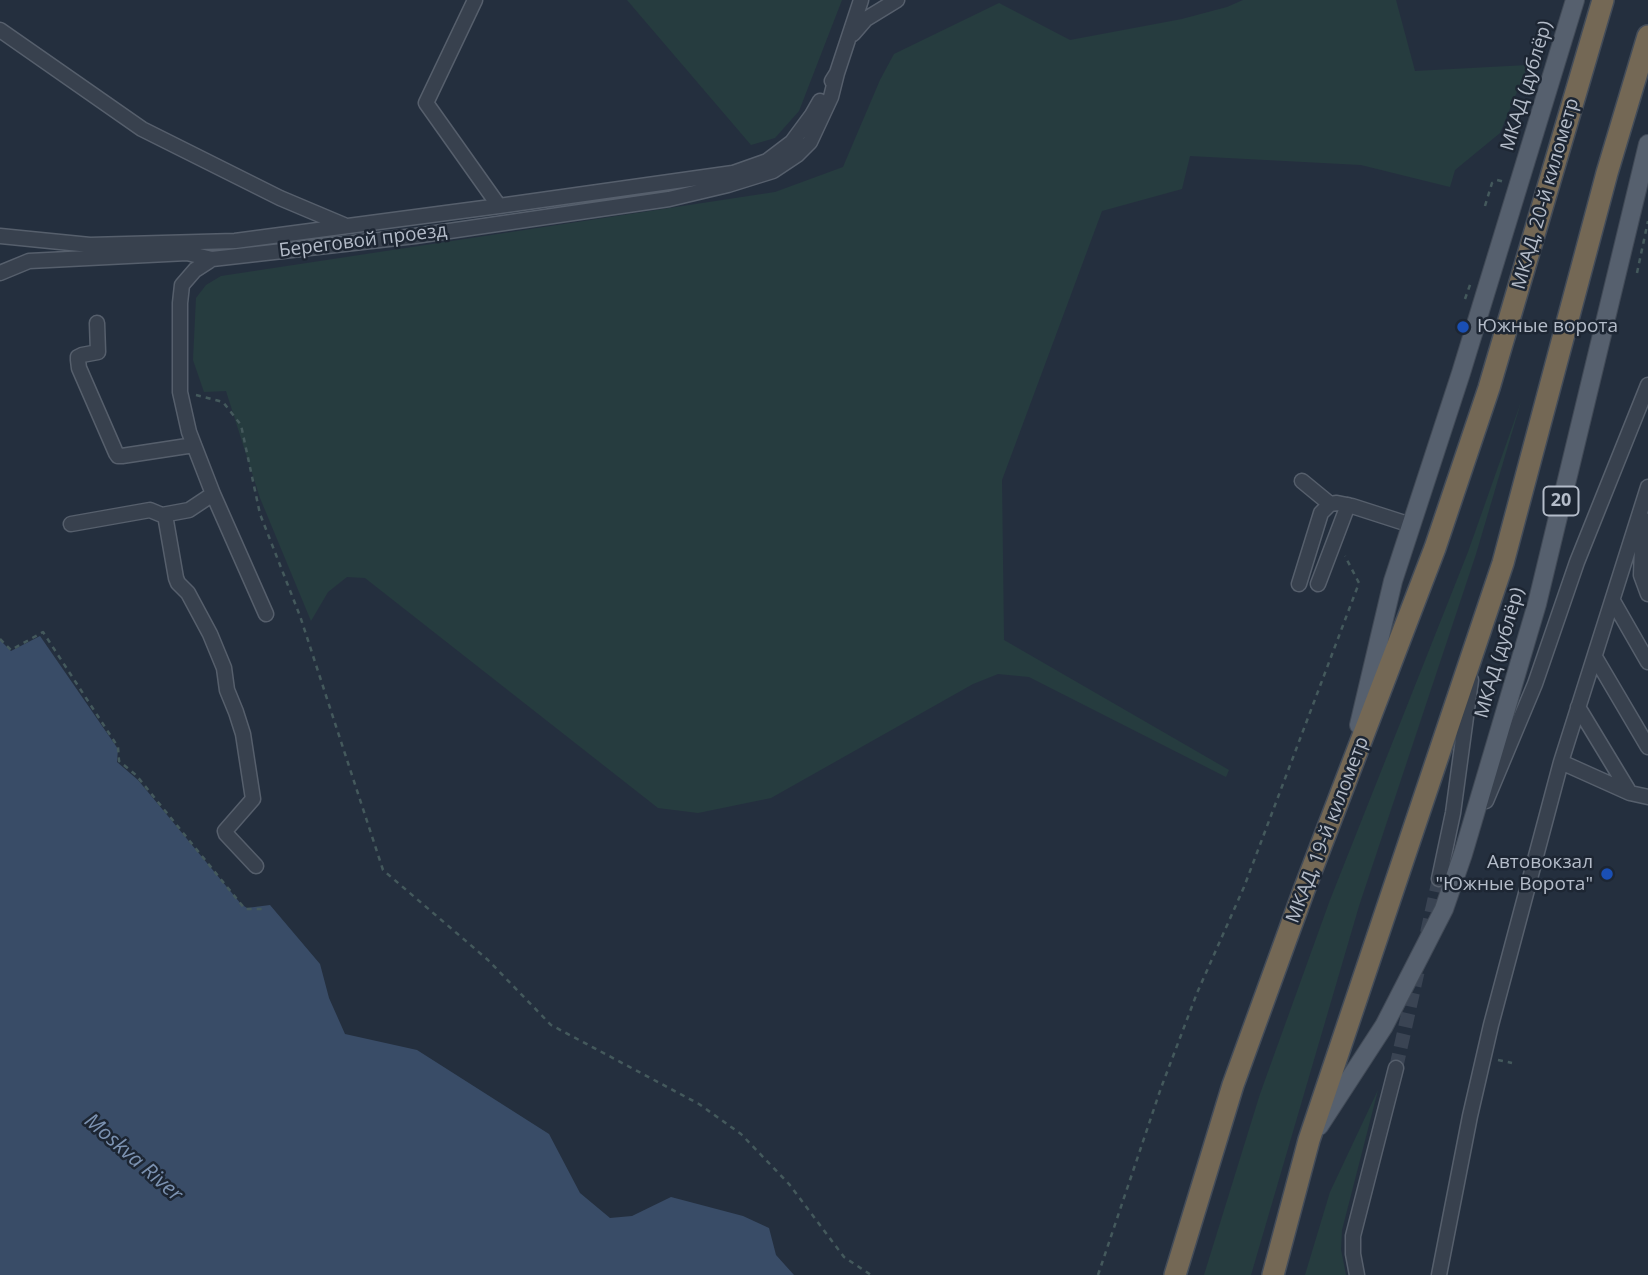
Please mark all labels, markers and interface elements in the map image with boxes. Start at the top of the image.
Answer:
street label: МКАД (дублёр) [1496,18,1558,154]
street label: МКАД, 20-й километр [1508,96,1584,292]
street label: Береговой проезд [278,219,448,263]
place label: Южные ворота [1477,316,1618,338]
marker: Южные ворота [1455,319,1471,335]
road number: 20 [1544,486,1578,516]
street label: МКАД (дублёр) [1470,585,1530,721]
street label: МКАД, 19-й километр [1282,734,1374,926]
place label: Автовокзал "Южные Ворота" [1436,852,1593,896]
marker: Автовокзал "Южные Ворота" [1599,866,1615,882]
water label: Moskva River [79,1109,187,1207]

